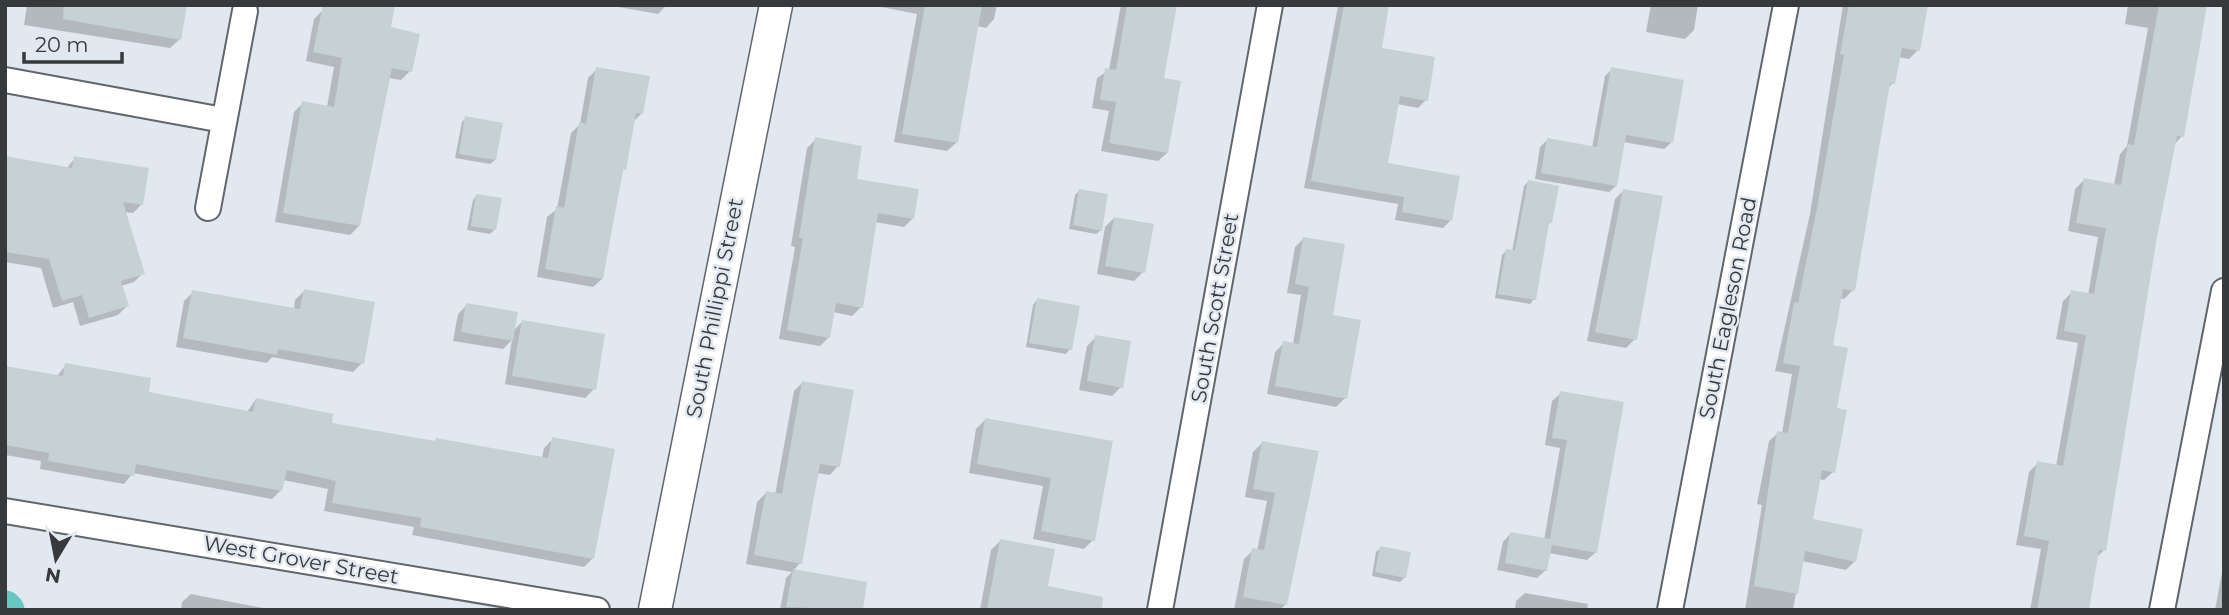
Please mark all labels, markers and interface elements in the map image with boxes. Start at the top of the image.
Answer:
scale bar [24,21,122,65]
text: 20 m [35,32,89,57]
street label: South Eagleson Road [1694,195,1761,421]
street label: South Phillippi Street [681,196,748,420]
street label: South Scott Street [1186,211,1243,405]
north arrow [21,524,91,594]
street label: West Grover Street [202,530,401,589]
text: N [44,563,63,588]

